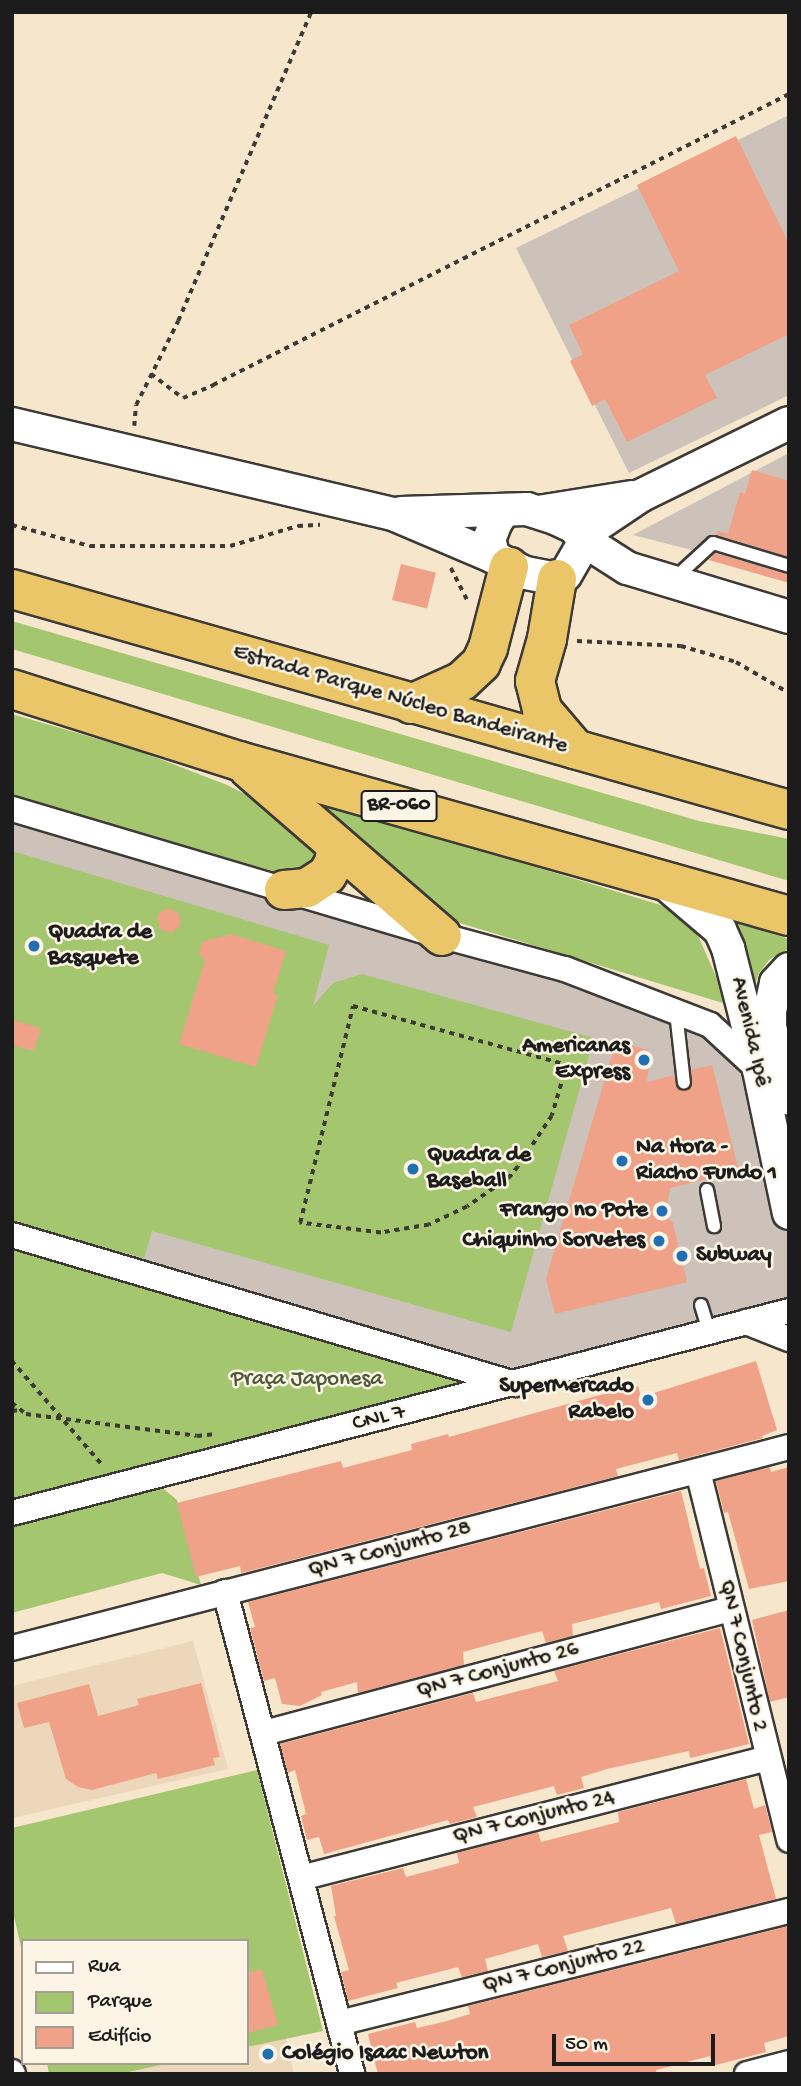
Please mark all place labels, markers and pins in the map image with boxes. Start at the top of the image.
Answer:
place label: Quadra de Basquete [48,919,152,973]
marker: Quadra de Basquete [26,938,42,954]
place label: Americanas Express [522,1033,630,1087]
marker: Americanas Express [636,1052,652,1068]
place label: Na Hora - Riacho Fundo 1 [636,1134,777,1188]
place label: Quadra de Baseball [427,1142,531,1196]
marker: Na Hora - Riacho Fundo 1 [614,1153,630,1169]
marker: Quadra de Baseball [405,1161,421,1177]
place label: Frango no Pote [500,1197,648,1225]
marker: Frango no Pote [654,1203,670,1219]
place label: Chiquinho Sorvetes [463,1227,645,1255]
marker: Chiquinho Sorvetes [651,1233,667,1249]
place label: Subway [696,1242,772,1270]
marker: Subway [674,1248,690,1264]
place label: SuperMercado Rabelo [499,1373,634,1427]
marker: SuperMercado Rabelo [640,1392,656,1408]
place label: Colégio Isaac Newton [282,2040,489,2068]
marker: Colégio Isaac Newton [260,2046,276,2062]

